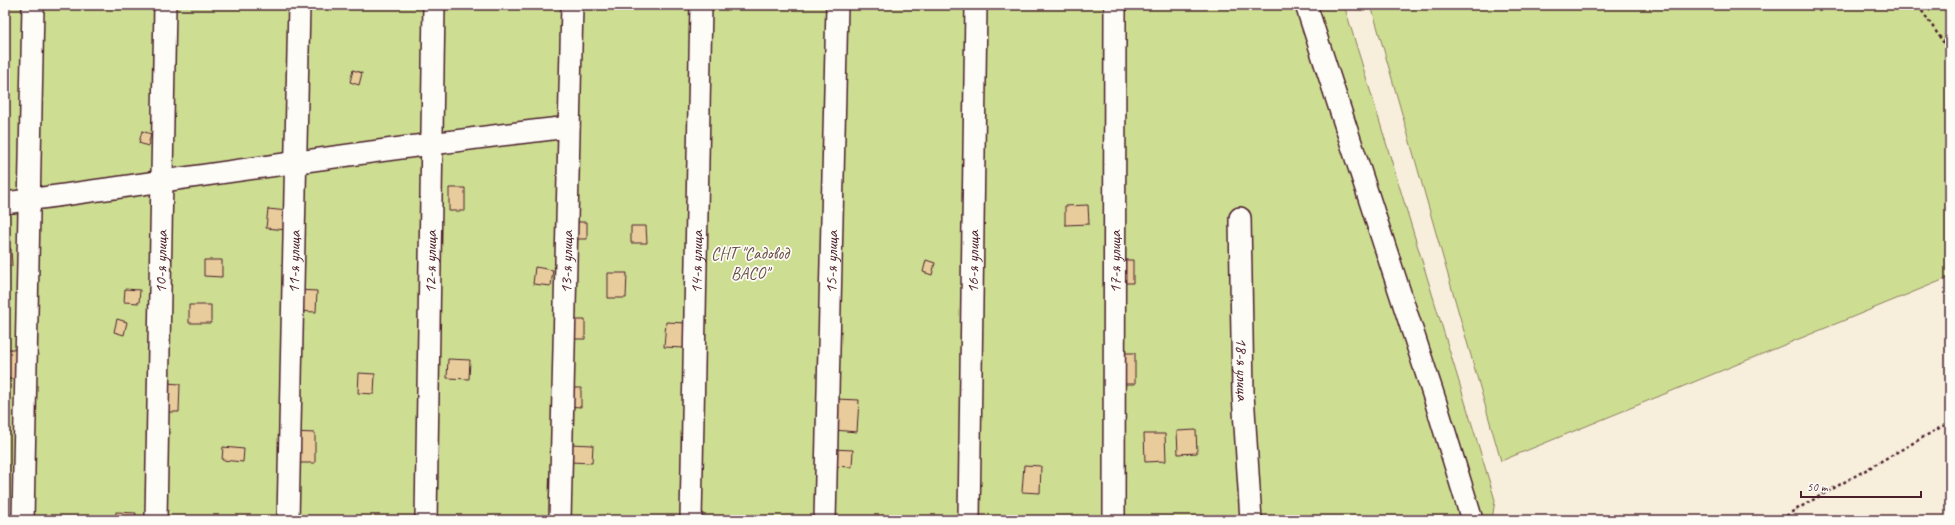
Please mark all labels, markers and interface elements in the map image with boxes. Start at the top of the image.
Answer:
street label: 10-я улица [150,229,172,294]
street label: 11-я улица [283,229,305,294]
street label: 12-я улица [420,229,442,294]
street label: 13-я улица [555,229,578,294]
street label: 14-я улица [685,229,708,294]
street label: 15-я улица [820,229,843,294]
street label: 16-я улица [962,229,984,294]
street label: 17-я улица [1104,229,1126,294]
park label: СНТ "Садовод ВАСО" [711,243,791,284]
street label: 18-я улица [1231,337,1253,403]
scale bar [1801,473,1921,499]
text: 50 m [1807,479,1829,495]

